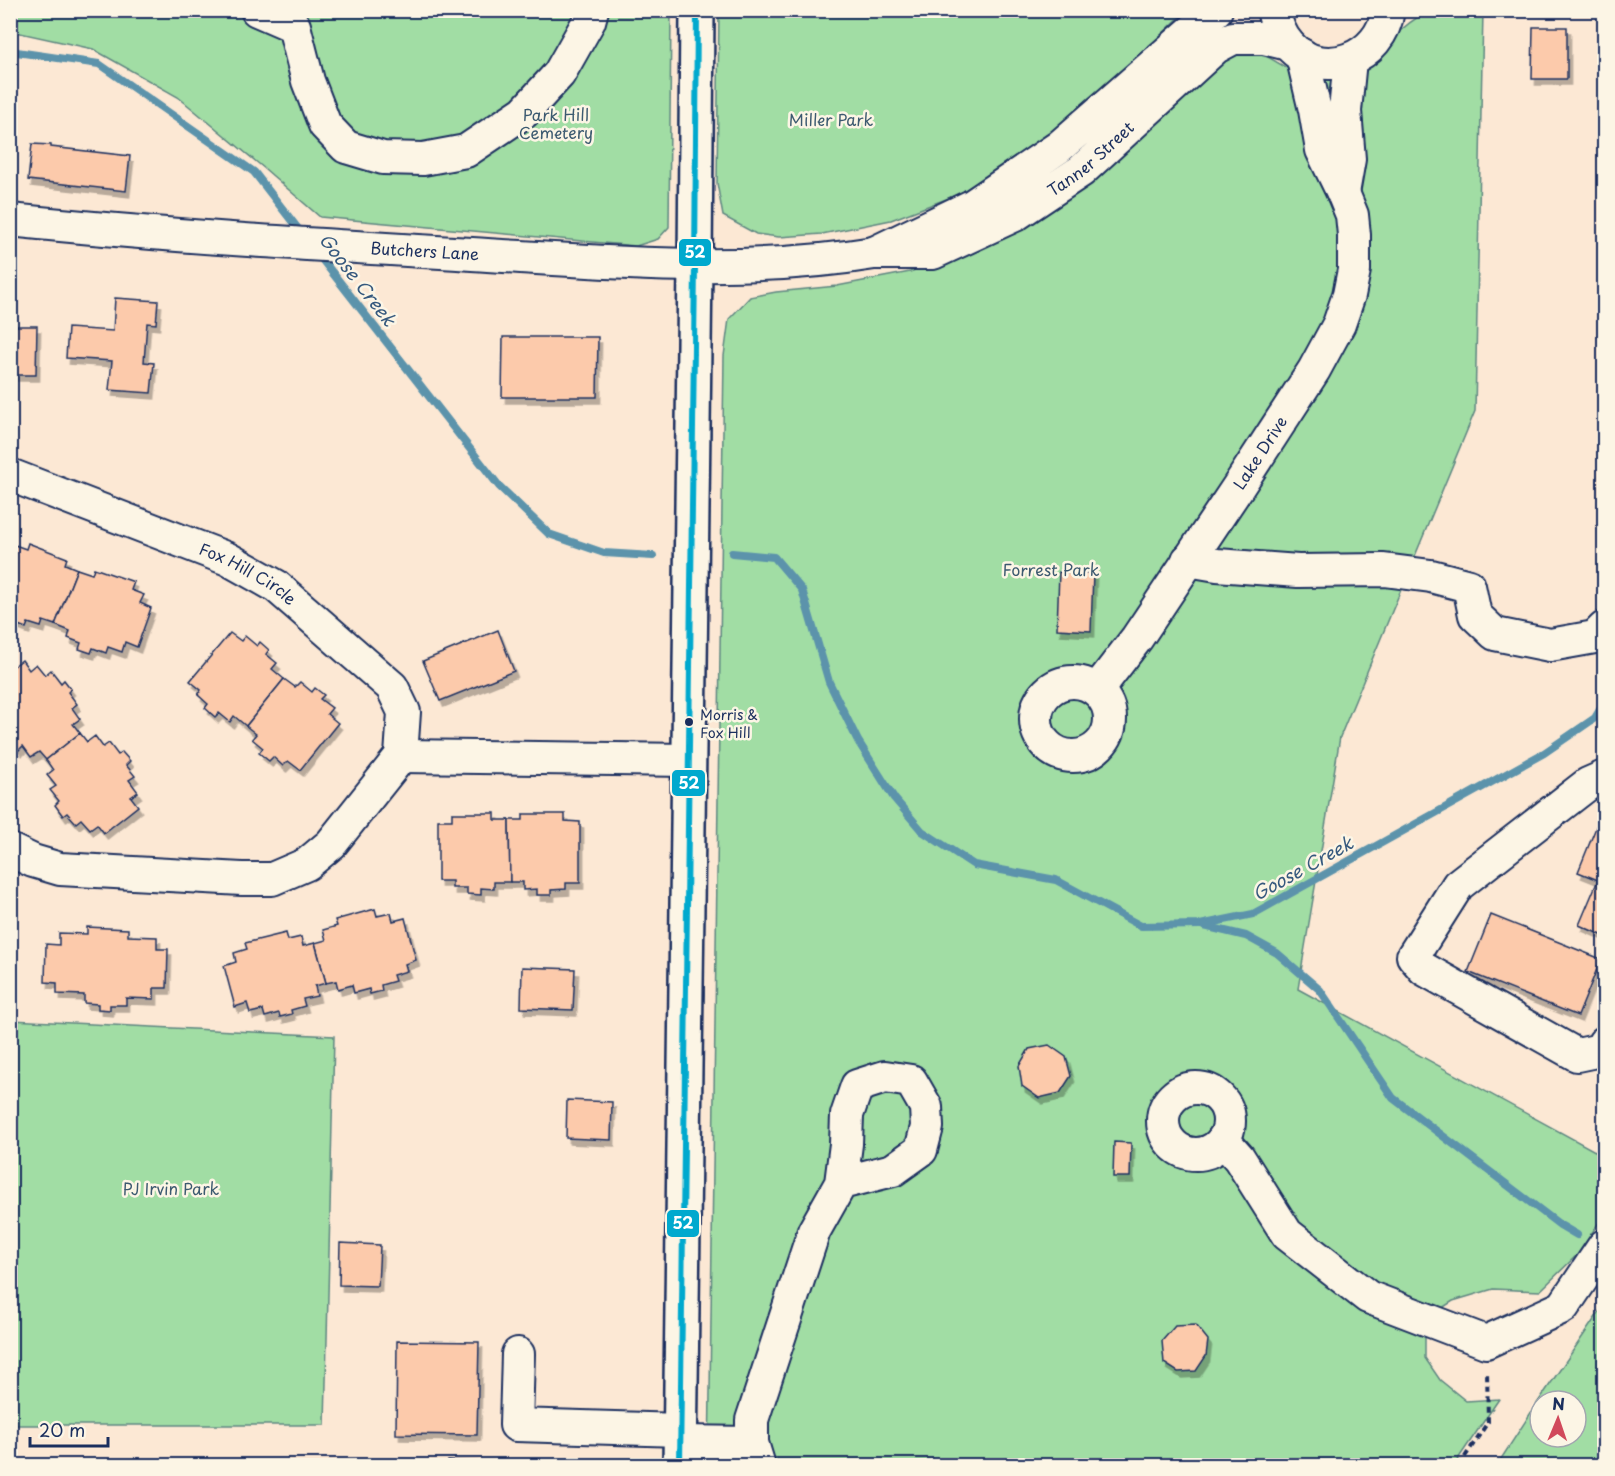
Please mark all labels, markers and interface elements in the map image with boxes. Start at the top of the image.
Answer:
park label: Park Hill Cemetery [519,102,593,144]
park label: Miller Park [789,107,873,131]
street label: Tanner Street [1042,115,1139,201]
water label: Goose Creek [313,227,404,332]
street label: Butchers Lane [370,235,480,265]
line badge: 52 [678,238,712,267]
text: 52 [685,239,705,263]
street label: Lake Drive [1227,411,1292,494]
street label: Fox Hill Circle [196,536,302,610]
park label: Forrest Park [1003,557,1100,581]
place label: Morris & Fox Hill [700,704,758,743]
marker: Morris & Fox Hill [683,716,695,728]
line badge: 52 [671,769,706,797]
text: 52 [679,770,699,794]
water label: Goose Creek [1247,828,1358,906]
park label: PJ Irvin Park [123,1176,220,1200]
line badge: 52 [666,1209,700,1238]
text: 52 [673,1210,693,1234]
north arrow [1528,1389,1588,1449]
text: N [1552,1391,1565,1415]
scale bar [30,1410,108,1448]
text: 20 m [39,1416,85,1443]

